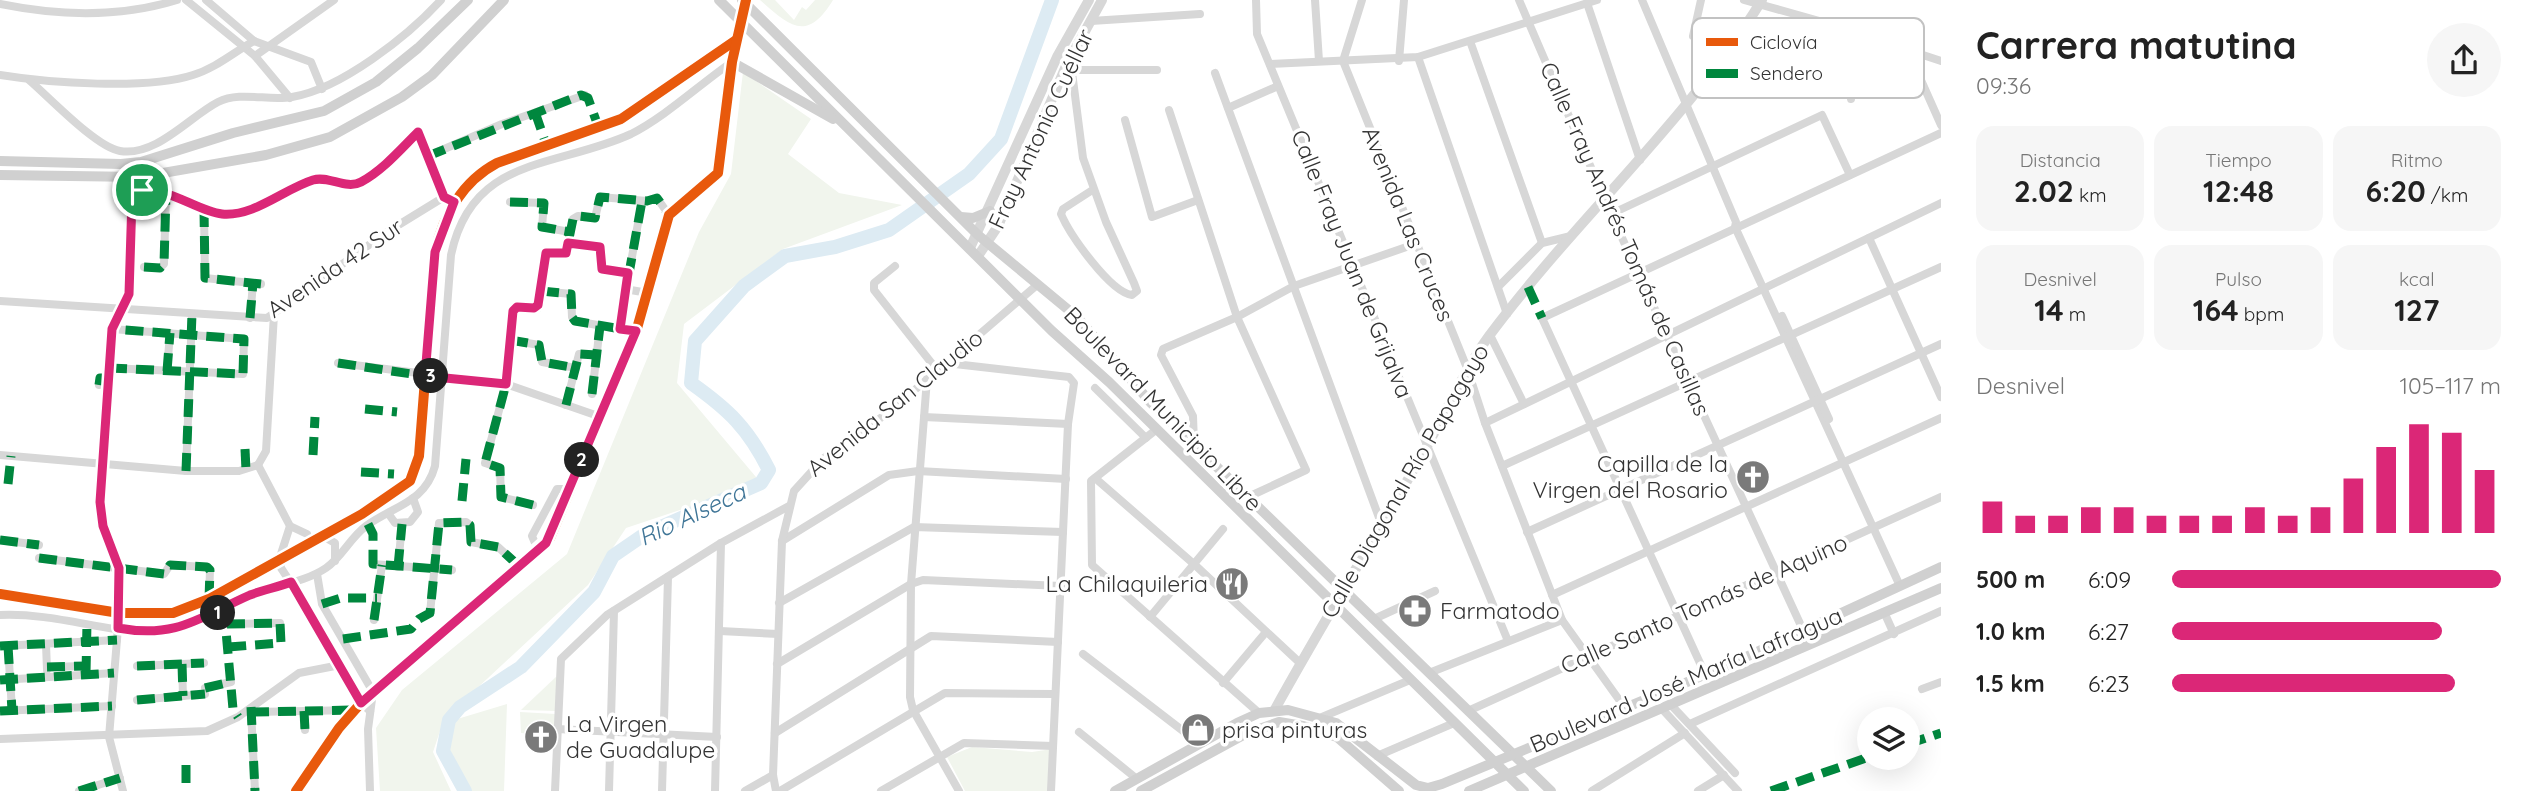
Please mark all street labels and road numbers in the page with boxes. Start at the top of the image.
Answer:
street label: Fray Antonio Cuéllar [981,24,1100,233]
street label: Calle Fray Andrés Tomás de Casillas [1534,58,1717,420]
street label: Avenida Las Cruces [1356,122,1461,325]
street label: Calle Fray Juan de Grijalva [1285,125,1420,402]
street label: Avenida 42 Sur [261,211,408,324]
street label: Boulevard Municipio Libre [1058,300,1269,517]
street label: Avenida San Claudio [801,323,989,482]
street label: Calle Diagonal Río Papagayo [1314,339,1495,623]
street label: Calle Santo Tomás de Aquino [1556,527,1852,680]
street label: Boulevard José María Lafragua [1525,600,1846,759]

